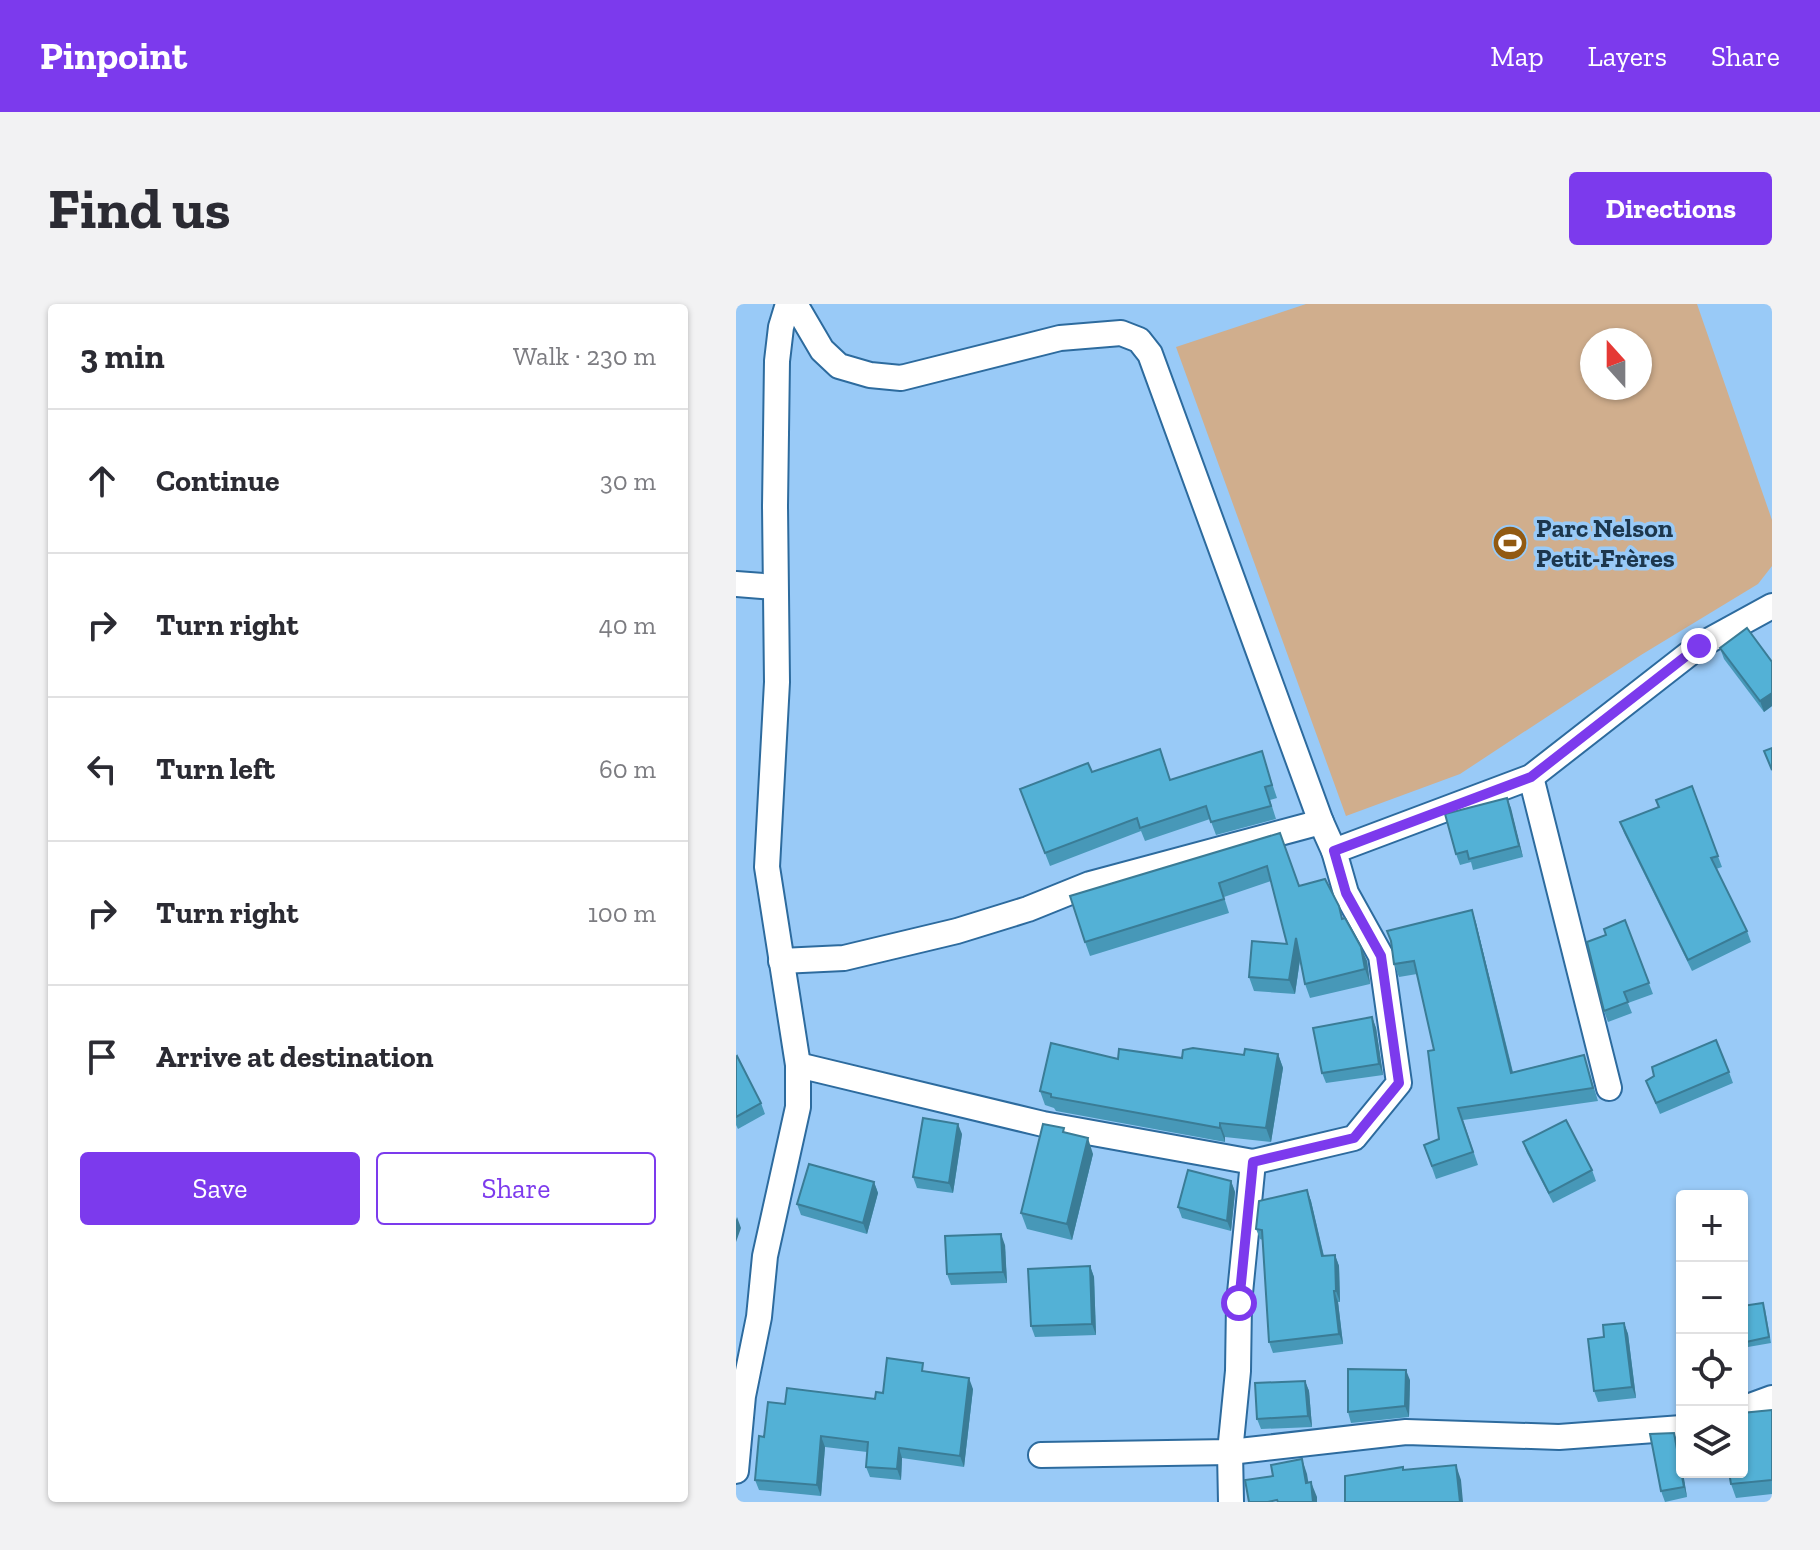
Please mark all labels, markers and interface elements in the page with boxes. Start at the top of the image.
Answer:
text: Pinpoint [40,33,187,79]
text: Map [1490,40,1544,73]
text: Layers [1588,40,1667,73]
text: Share [1711,40,1780,73]
button: Directions [1569,172,1772,245]
text: Find us [48,175,231,242]
north arrow [1580,328,1652,400]
text: 3 min [80,336,165,377]
text: Walk · 230 m [513,340,656,372]
icon: ahead [80,459,124,503]
text: Continue [156,463,280,499]
text: 30 m [600,465,656,497]
place label: Parc Nelson Petit-Frères [1536,512,1675,574]
sports icon: Parc Nelson Petit-Frères [1491,524,1529,562]
icon: right [80,603,124,647]
text: Turn right [156,607,298,643]
text: 40 m [599,609,656,641]
route end [1681,628,1717,664]
icon: left [80,747,124,791]
text: Turn left [156,751,275,787]
text: 60 m [599,753,656,785]
icon: right [80,891,124,935]
text: Turn right [156,895,298,931]
text: 100 m [588,897,656,929]
icon: arrive [80,1035,124,1079]
text: Arrive at destination [156,1039,433,1075]
button: Save [80,1152,360,1225]
button: Share [376,1152,656,1225]
map controls [1676,1190,1748,1478]
button: + [1676,1190,1748,1262]
button: − [1676,1262,1748,1334]
route start [1221,1285,1257,1321]
button: locate [1676,1334,1748,1406]
button: layers [1676,1406,1748,1478]

